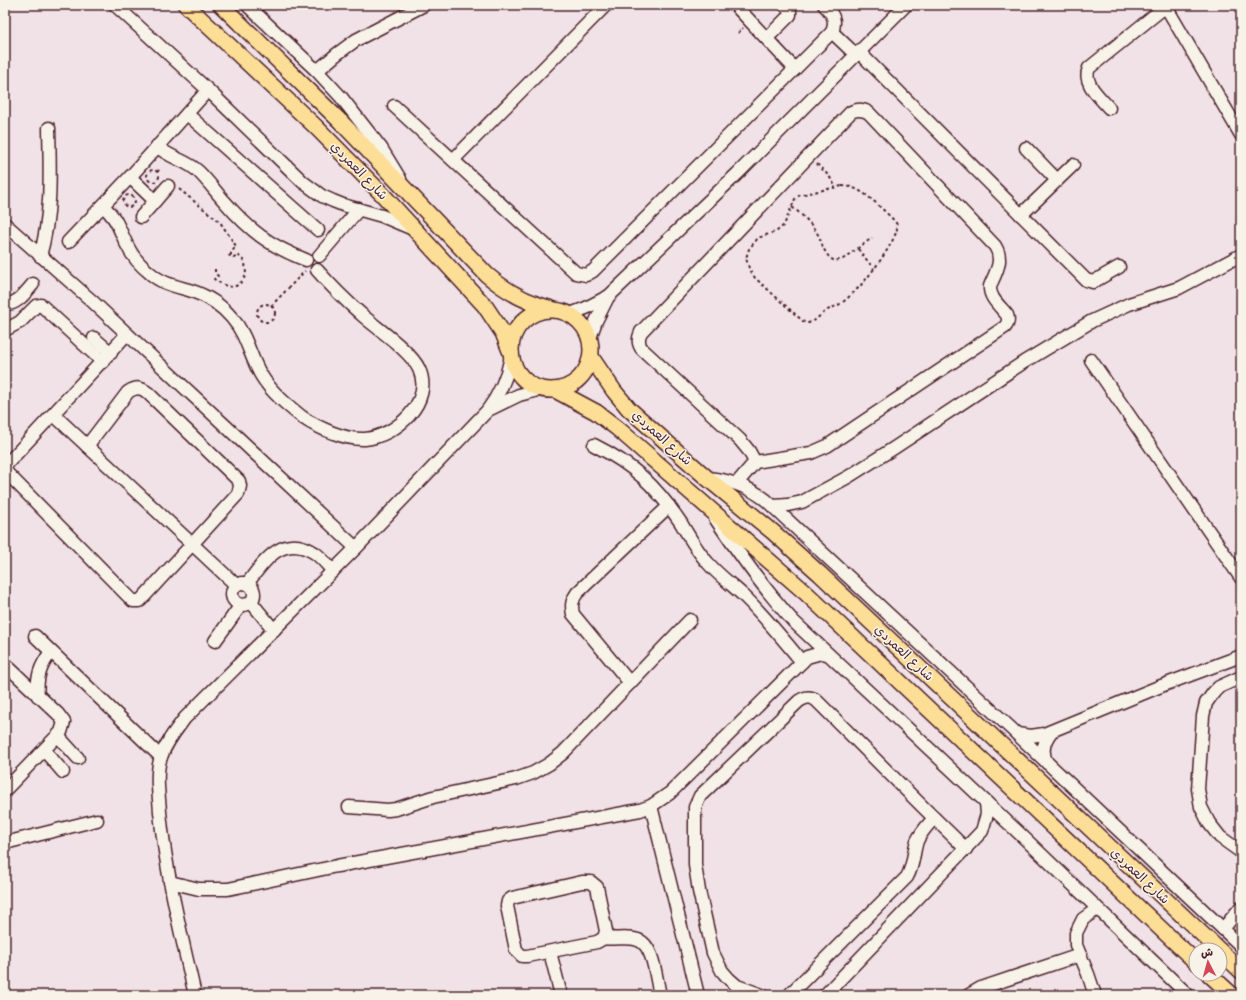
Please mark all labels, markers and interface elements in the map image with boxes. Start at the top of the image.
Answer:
street label: شارع العمردي [326,138,391,204]
street label: شارع العمردي [628,407,695,470]
street label: شارع العمردي [870,622,937,685]
street label: شارع العمردي [1106,845,1173,908]
north arrow [1188,942,1228,982]
text: ش [1200,945,1214,960]

